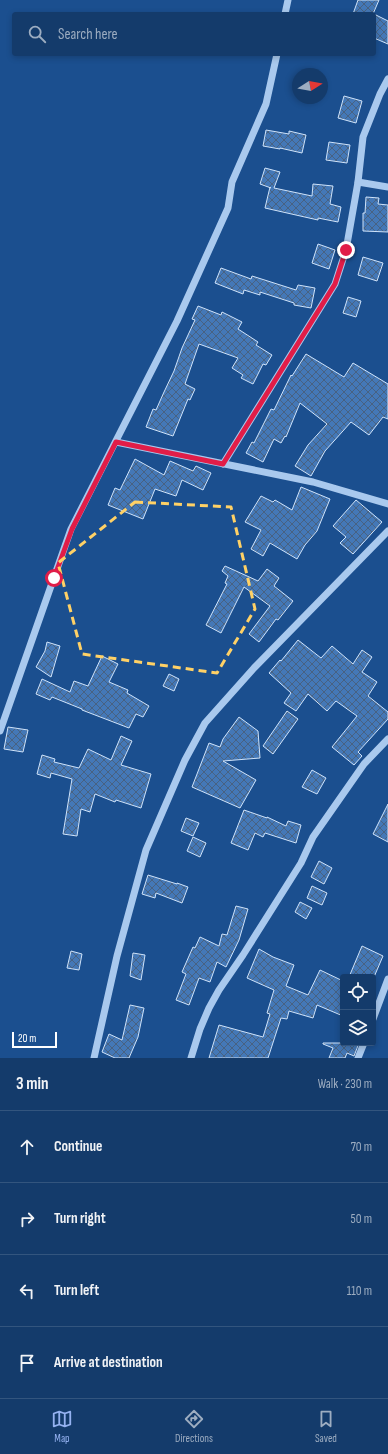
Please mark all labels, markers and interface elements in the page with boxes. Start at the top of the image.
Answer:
search box [12,12,376,56]
icon: search [26,23,48,45]
text: Search here [58,25,118,44]
north arrow [292,68,328,104]
route end [337,241,355,259]
route start [45,569,63,587]
map controls [340,974,376,1046]
button: locate [340,974,376,1010]
button: layers [340,1010,376,1046]
scale bar [12,1030,57,1049]
text: 20 m [18,1032,36,1045]
text: 3 min [16,1074,49,1094]
text: Walk · 230 m [318,1076,372,1092]
icon: ahead [16,1136,38,1158]
text: Continue [54,1137,103,1156]
text: 70 m [351,1139,372,1155]
icon: right [16,1208,38,1230]
text: Turn right [54,1209,106,1228]
text: 50 m [351,1211,372,1227]
icon: left [16,1280,38,1302]
text: Turn left [54,1281,99,1300]
text: 110 m [347,1283,372,1299]
icon: arrive [16,1352,38,1374]
text: Arrive at destination [54,1353,163,1372]
tab: Map [51,1408,73,1445]
tab: Directions [175,1408,213,1445]
tab: Saved [315,1408,337,1445]

